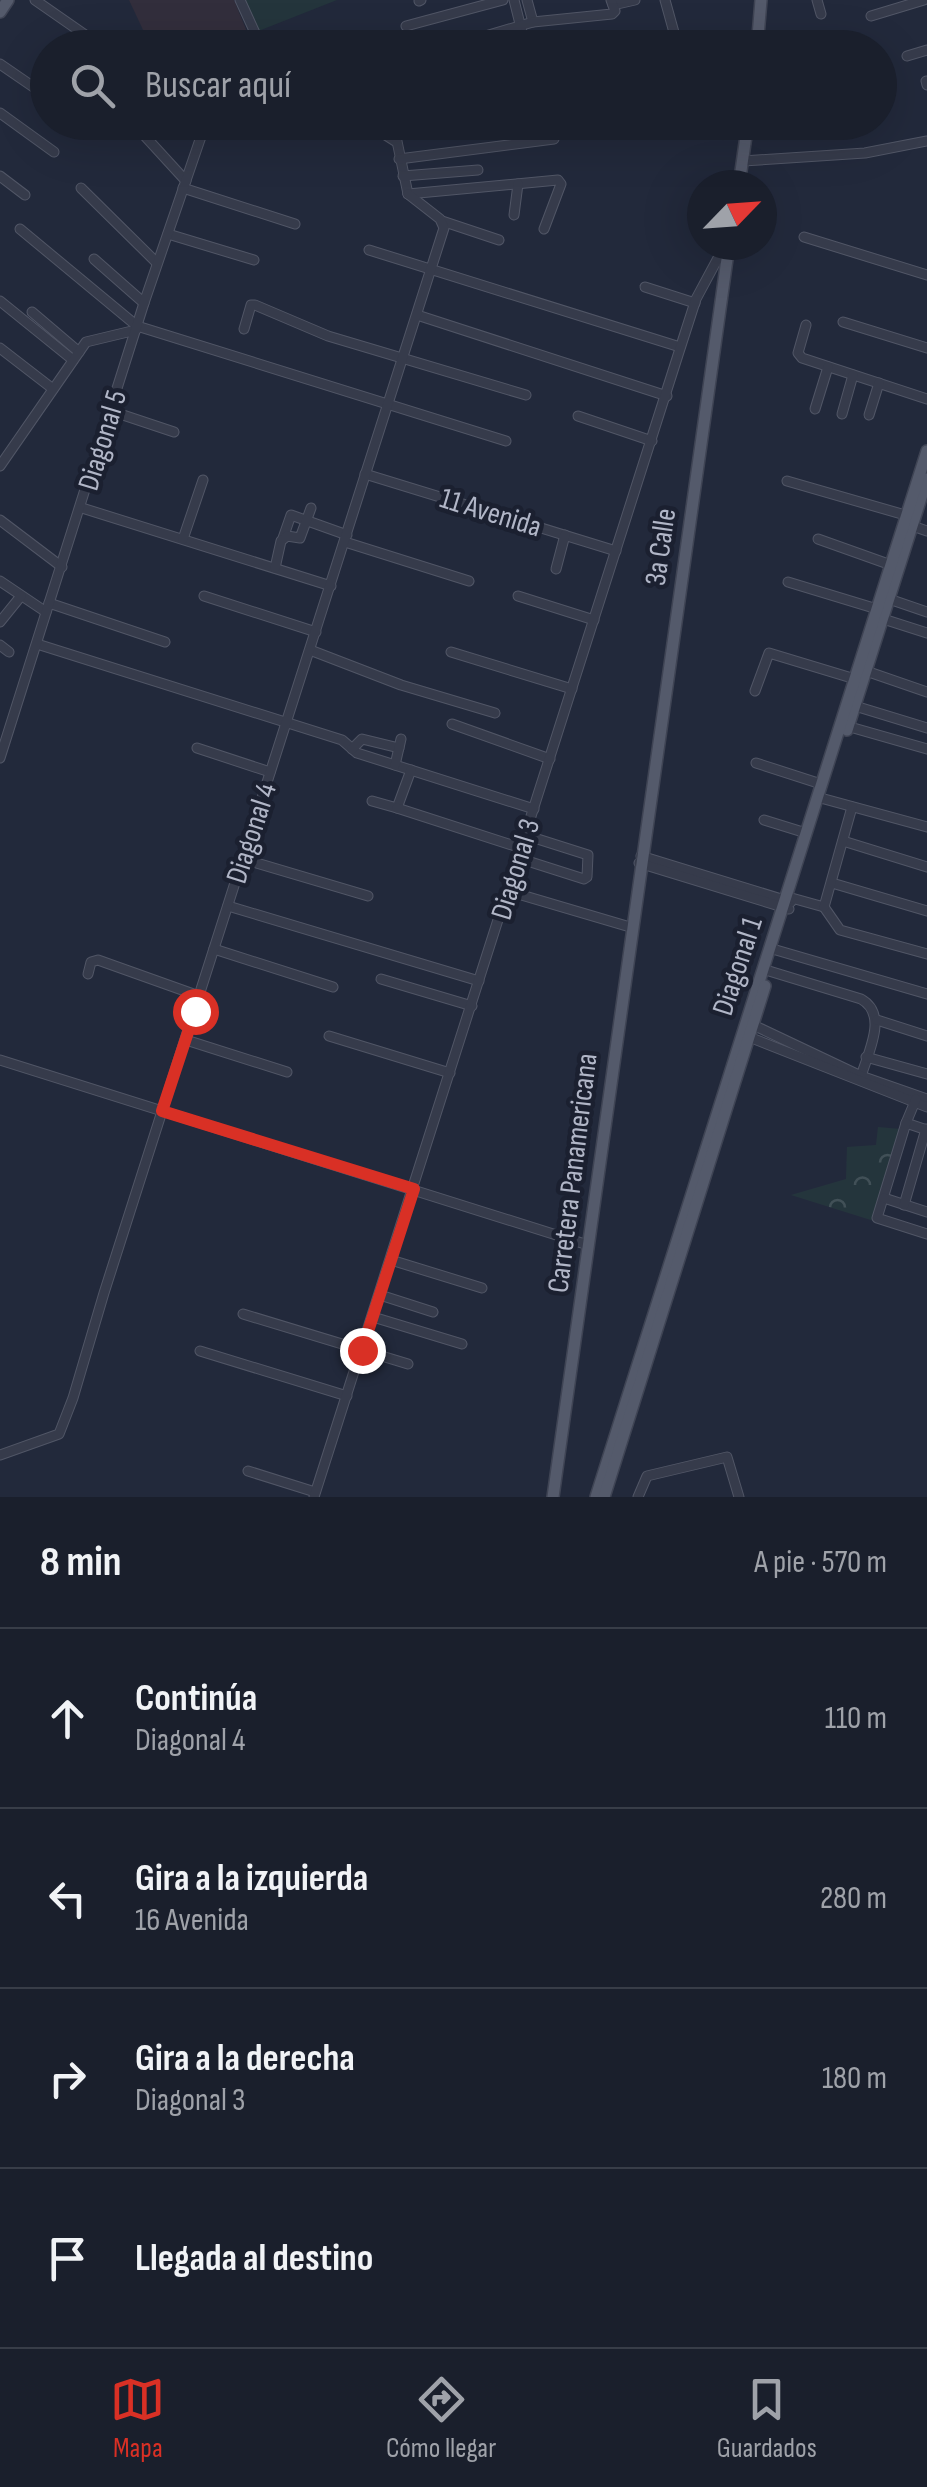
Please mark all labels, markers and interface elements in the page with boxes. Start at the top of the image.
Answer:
search box [30,30,897,140]
icon: search [65,58,120,113]
text: Buscar aquí [145,63,291,108]
north arrow [687,170,777,260]
street label: Diagonal 5 [71,386,135,495]
street label: 11 Avenida [436,481,546,545]
street label: 3a Calle [638,506,684,588]
street label: Diagonal 4 [219,779,285,888]
street label: Diagonal 3 [484,815,548,924]
street label: Diagonal 1 [705,912,771,1020]
route start [173,989,219,1035]
street label: Carretera Panamericana [540,1051,606,1295]
route end [340,1328,386,1374]
text: 8 min [40,1537,121,1588]
text: A pie · 570 m [754,1543,887,1582]
text: Continúa [135,1676,257,1721]
icon: ahead [40,1691,95,1746]
text: 110 m [825,1699,887,1738]
text: Diagonal 4 [135,1721,245,1760]
text: Gira a la izquierda [135,1856,368,1901]
icon: left [40,1871,95,1926]
text: 280 m [820,1879,887,1918]
text: 16 Avenida [135,1901,249,1940]
text: Gira a la derecha [135,2036,355,2081]
icon: right [40,2051,95,2106]
text: 180 m [822,2059,887,2098]
text: Diagonal 3 [135,2081,245,2120]
icon: arrive [40,2231,95,2286]
text: Llegada al destino [135,2236,373,2281]
tab: Mapa [110,2372,165,2465]
tab: Cómo llegar [386,2372,496,2465]
tab: Guardados [717,2372,817,2465]

